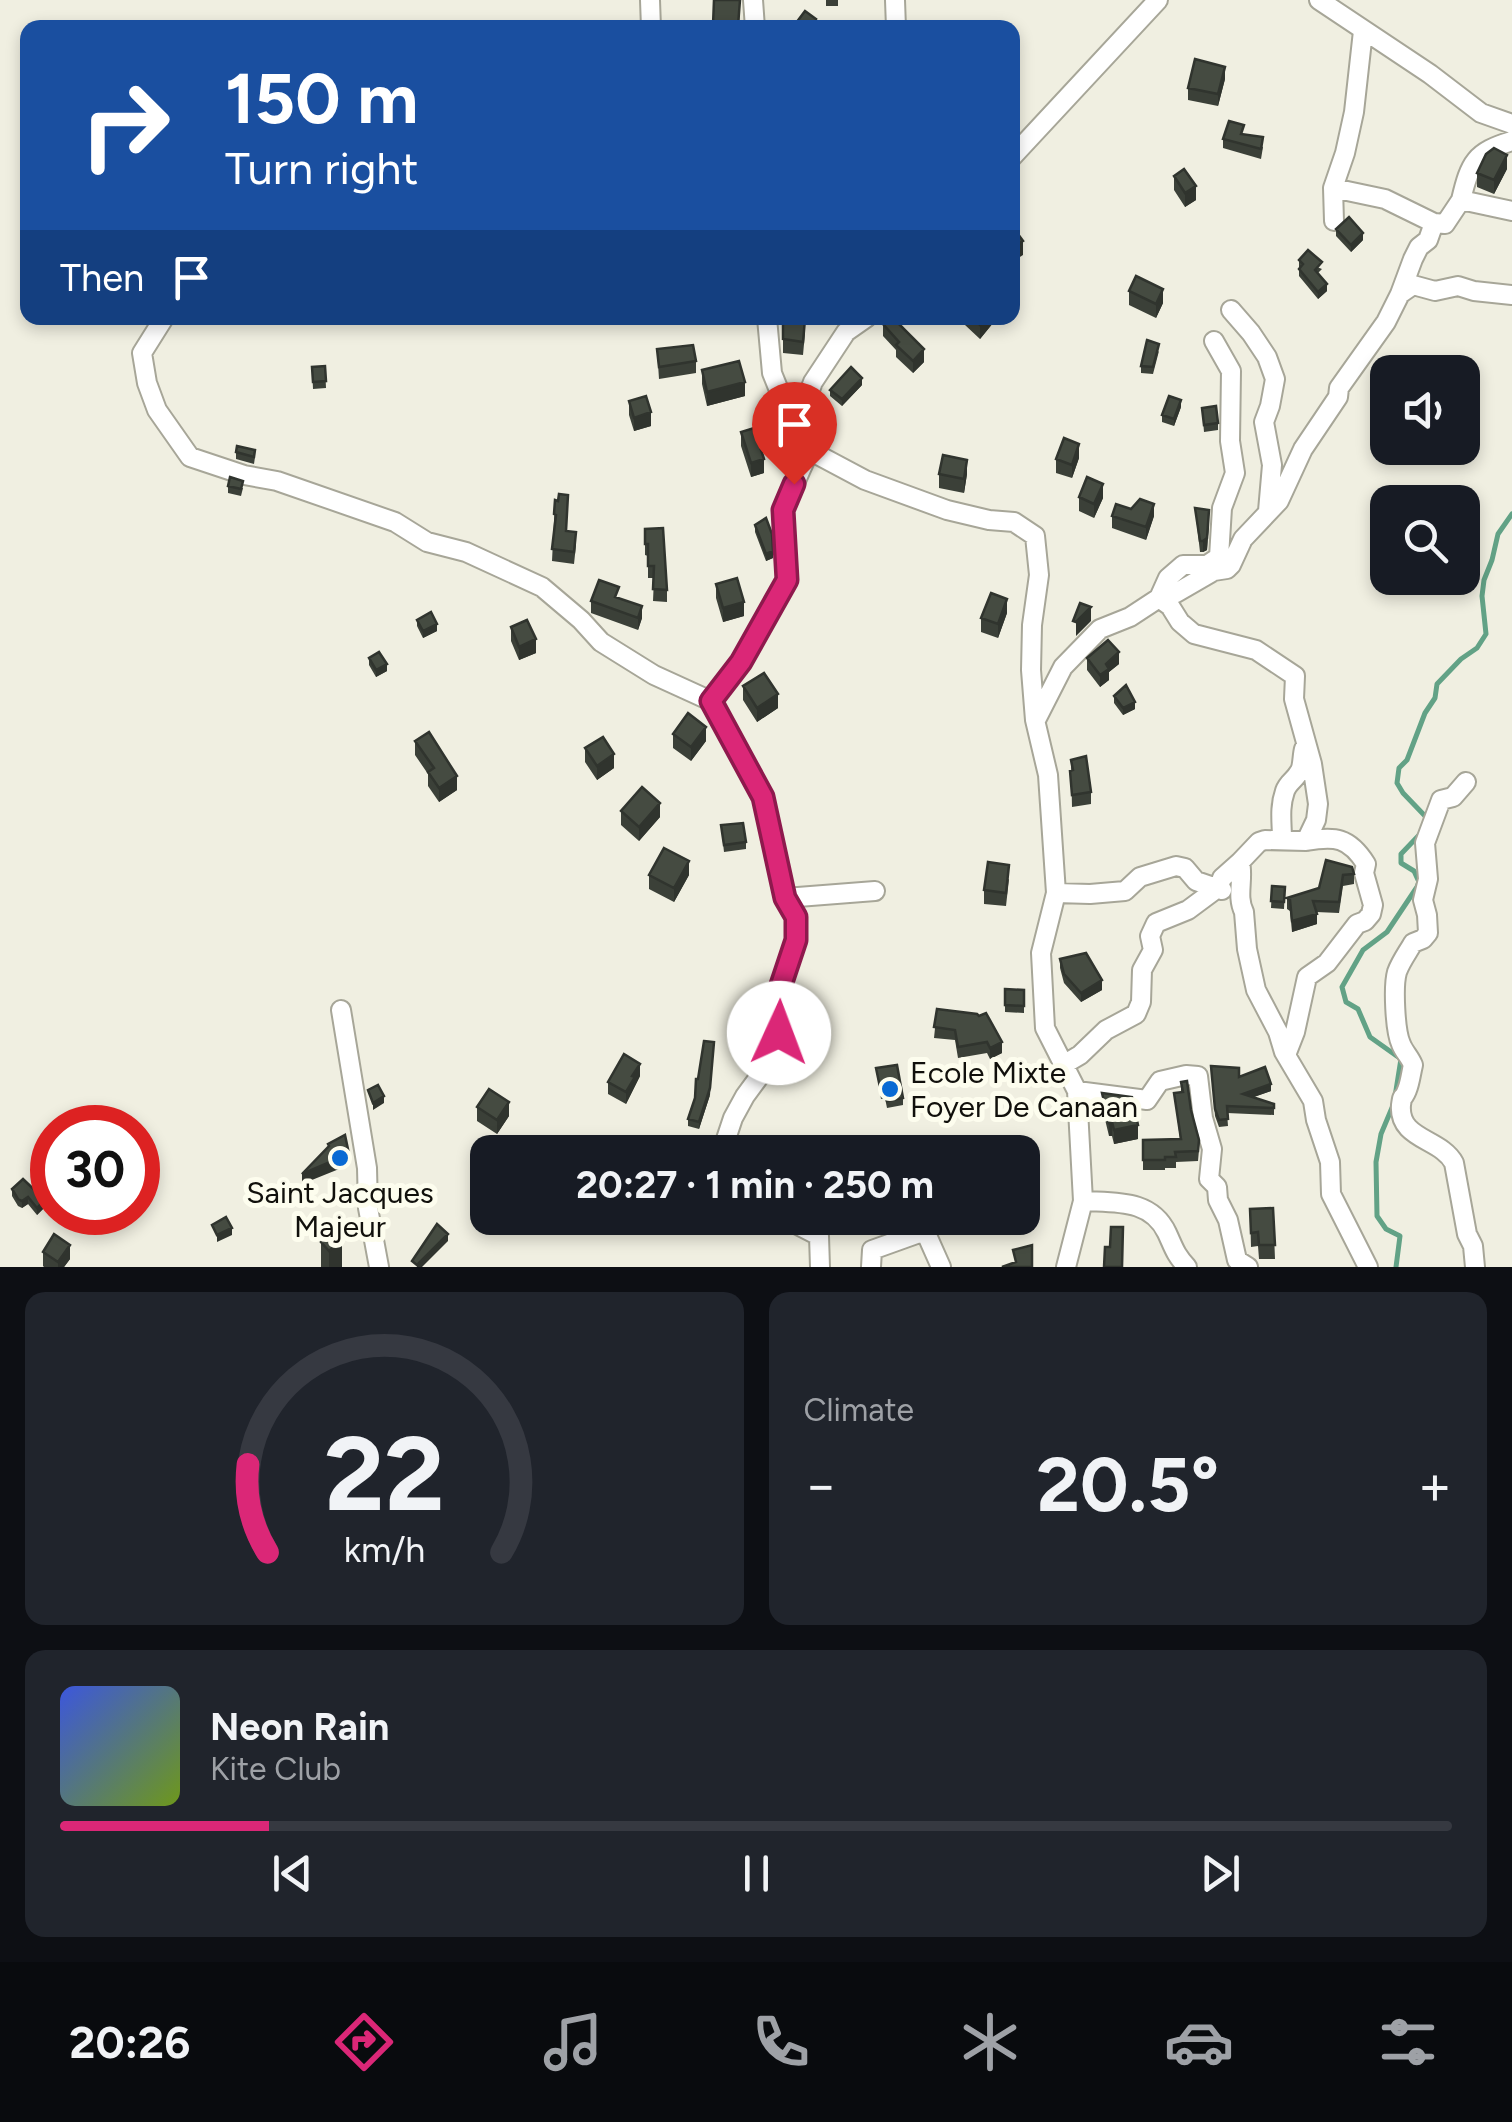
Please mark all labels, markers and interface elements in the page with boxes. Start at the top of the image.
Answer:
text: 150 m [225,56,418,141]
icon: right [60,60,190,190]
text: Turn right [225,141,418,195]
icon: arrive [164,250,219,305]
text: Then [60,255,144,301]
map controls [1370,355,1480,595]
button: sound [1370,355,1480,465]
pin [752,382,837,485]
icon: arrive [767,397,822,452]
button: search [1370,485,1480,595]
position arrow [727,981,831,1085]
place label: Ecole Mixte Foyer De Canaan [910,1054,1138,1125]
marker: Ecole Mixte Foyer De Canaan [879,1078,901,1100]
speed limit sign: 30 [30,1105,160,1235]
marker: Saint Jacques Majeur [329,1147,351,1169]
text: 20:27 · 1 min · 250 m [576,1162,934,1208]
place label: Saint Jacques Majeur [246,1174,434,1245]
text: Climate [804,1391,914,1429]
text: 22 [324,1411,444,1536]
text: 20.5° [1036,1440,1219,1530]
text: − [804,1452,838,1518]
text: + [1418,1452,1452,1518]
text: km/h [343,1528,425,1571]
text: Neon Rain [210,1704,389,1750]
text: Kite Club [210,1750,341,1788]
icon: previous [265,1846,320,1901]
icon: pause [729,1846,784,1901]
icon: next [1193,1846,1248,1901]
icon: directions [329,2007,399,2077]
icon: music [538,2007,608,2077]
icon: phone [746,2007,816,2077]
icon: climate [955,2007,1025,2077]
icon: car [1164,2007,1234,2077]
icon: filters [1373,2007,1443,2077]
text: 20:26 [69,2015,190,2069]

